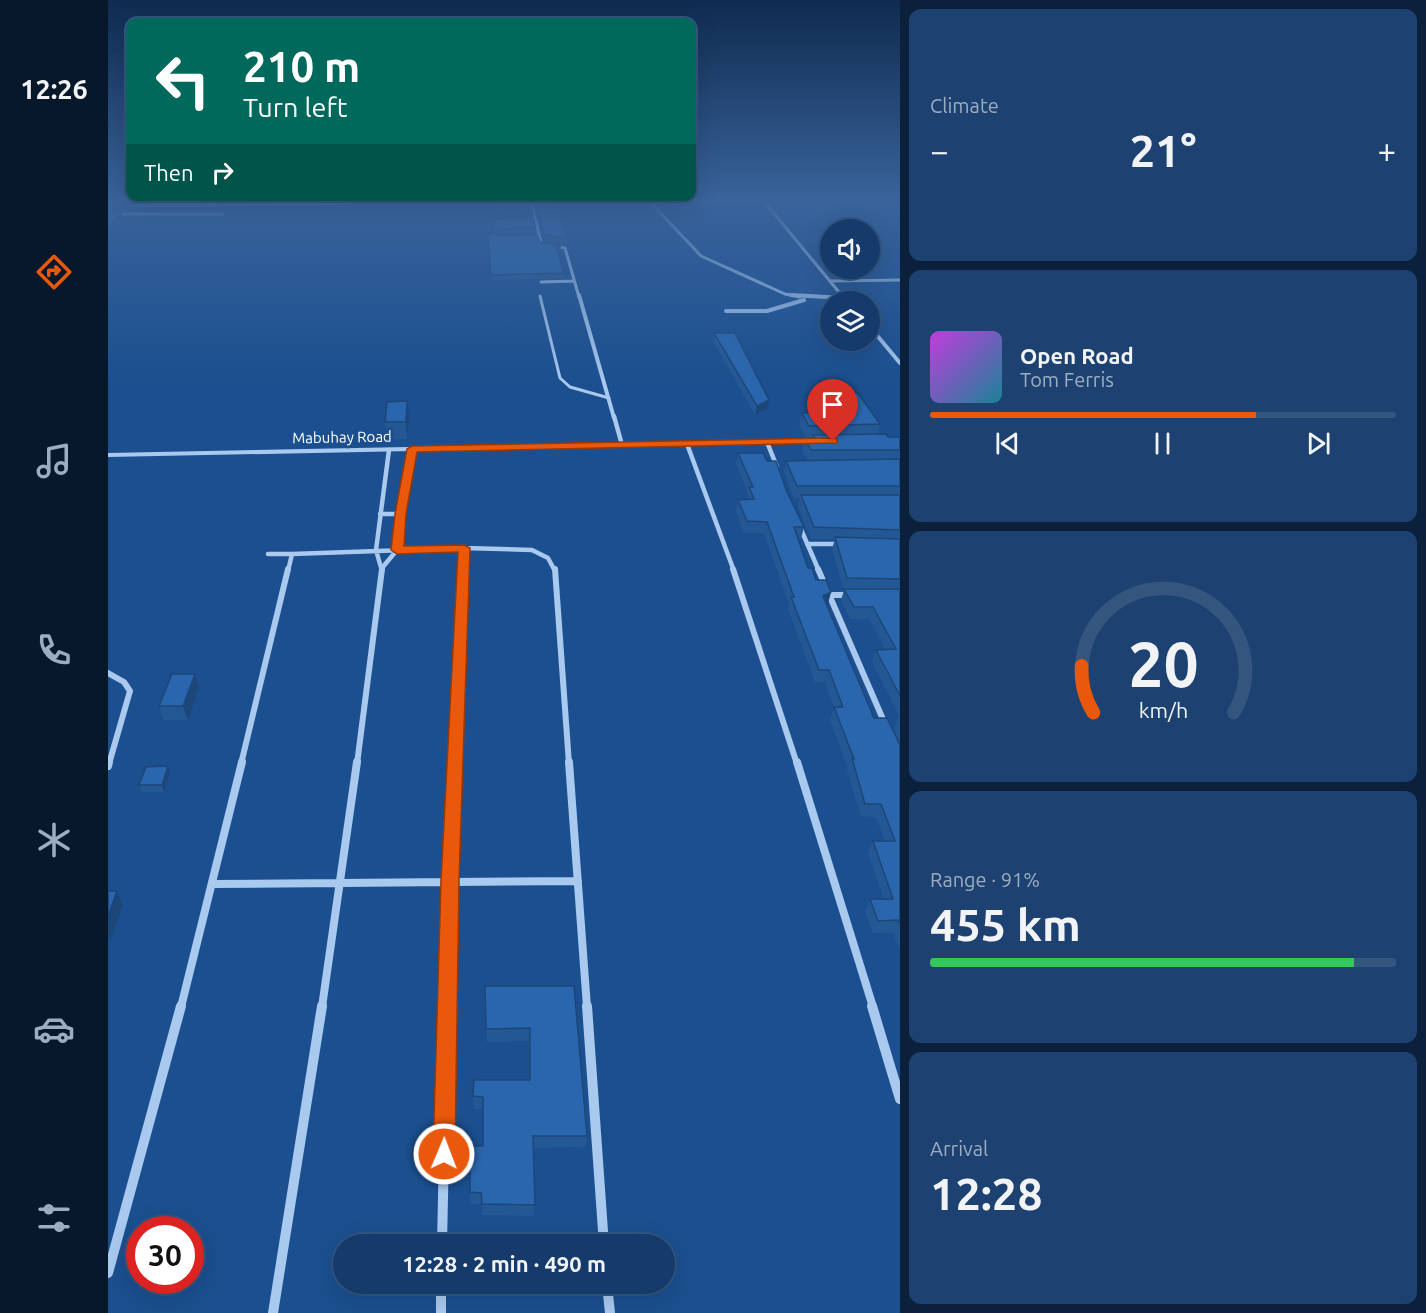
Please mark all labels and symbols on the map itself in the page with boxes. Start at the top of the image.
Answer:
pin [807,379,858,441]
street label: Mabuhay Road [292,428,392,446]
position arrow [412,1122,476,1186]
speed limit sign: 30 [126,1216,204,1294]

